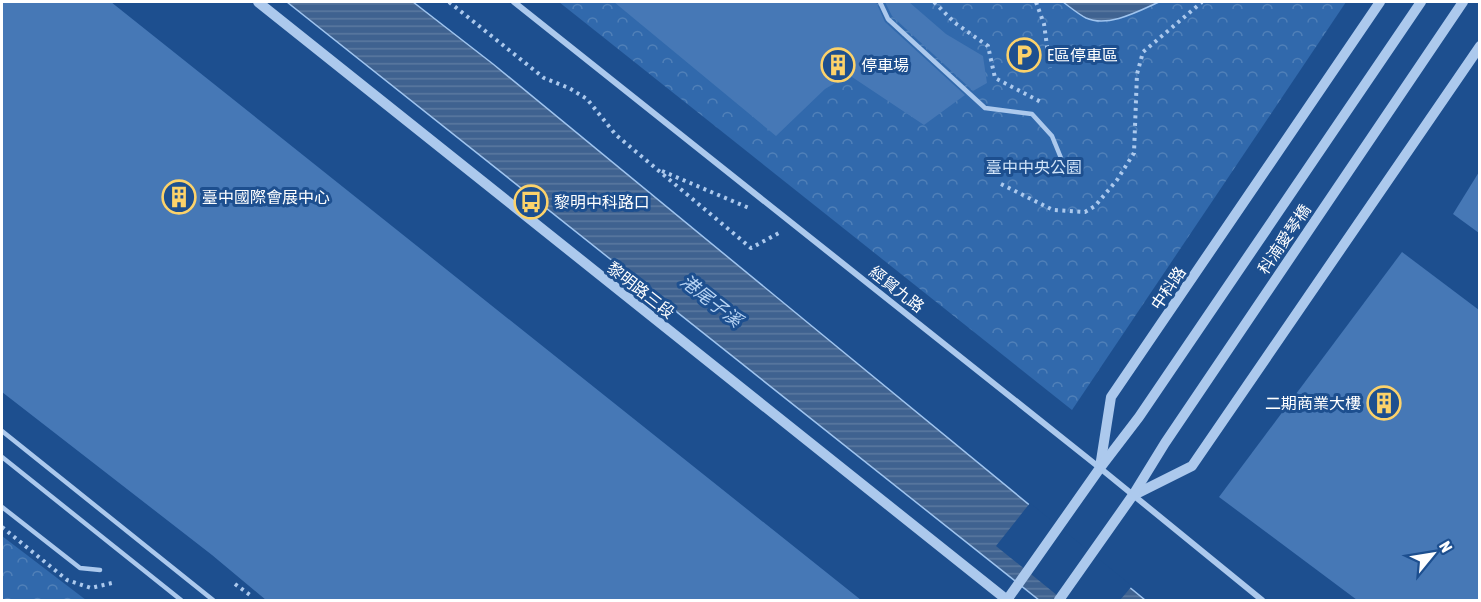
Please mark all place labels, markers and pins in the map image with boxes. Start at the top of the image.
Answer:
parking icon: E區停車區 [1006,37,1042,73]
place label: E區停車區 [1047,46,1118,64]
building icon: 停車場 [820,47,856,83]
place label: 停車場 [861,56,909,74]
building icon: 臺中國際會展中心 [161,179,197,215]
bus stop icon: 黎明中科路口 [513,184,549,220]
place label: 臺中國際會展中心 [202,188,330,206]
place label: 黎明中科路口 [554,193,650,211]
building icon: 二期商業大樓 [1366,385,1402,421]
place label: 二期商業大樓 [1265,394,1361,412]

